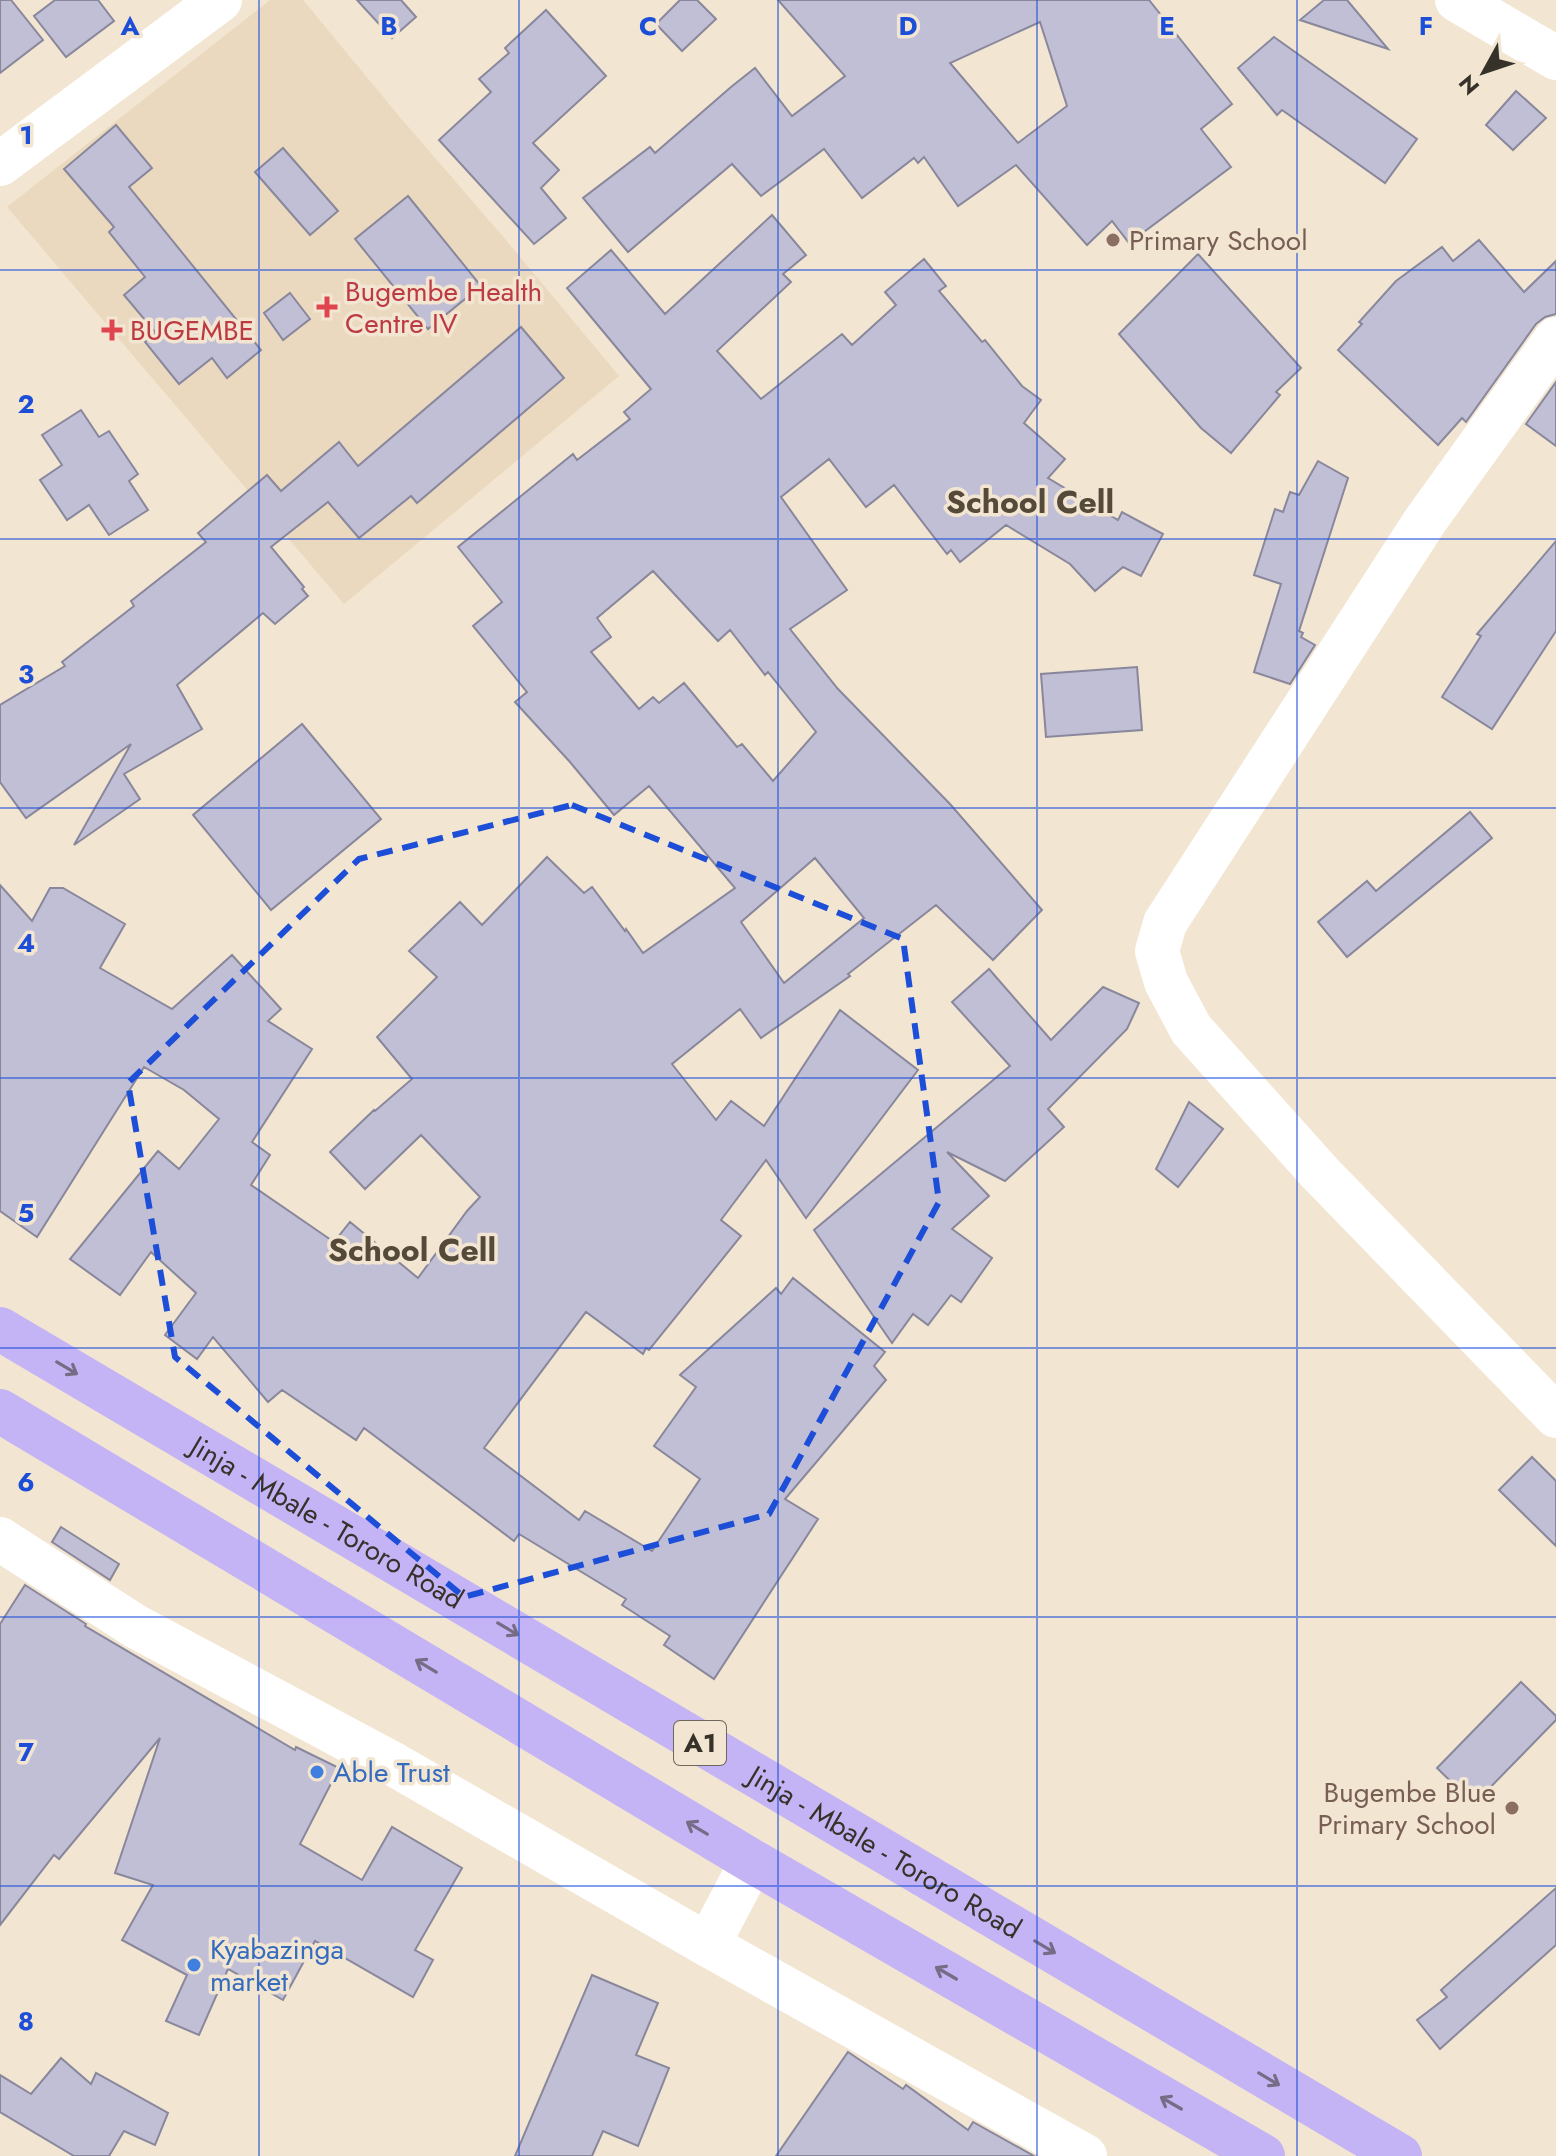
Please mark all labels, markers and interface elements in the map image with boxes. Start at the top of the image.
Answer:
text: A [119,7,140,45]
text: B [380,7,398,45]
text: C [639,7,657,45]
text: D [898,7,918,45]
text: E [1159,7,1175,45]
text: F [1419,7,1433,45]
north arrow [1444,32,1524,112]
text: N [1451,68,1487,102]
text: 1 [19,116,33,154]
place label: Primary School [1129,220,1308,261]
marker: Primary School [1104,231,1122,249]
place label: Bugembe Health Centre IV [345,271,542,344]
marker: Bugembe Health Centre IV [316,296,338,318]
place label: BUGEMBE [130,310,254,351]
marker: BUGEMBE [101,319,123,341]
text: 2 [17,385,35,423]
district label: School Cell [946,479,1114,525]
text: 3 [18,655,34,693]
text: 4 [17,924,35,962]
text: 5 [18,1194,34,1232]
district label: School Cell [328,1227,496,1273]
one-way arrow [55,1361,78,1377]
street label: Jinja - Mbale - Tororo Road [179,1424,471,1619]
text: 6 [17,1463,35,1501]
one-way arrow [496,1621,519,1637]
one-way arrow [415,1657,438,1673]
road number: A1 [674,1721,726,1765]
text: 7 [18,1733,34,1771]
place label: Able Trust [333,1752,450,1793]
street label: Jinja - Mbale - Tororo Road [737,1754,1029,1949]
marker: Able Trust [308,1763,326,1781]
place label: Bugembe Blue Primary School [1317,1772,1496,1845]
marker: Bugembe Blue Primary School [1503,1799,1521,1817]
one-way arrow [686,1820,709,1836]
place label: Kyabazinga market [210,1929,344,2002]
one-way arrow [1033,1939,1056,1955]
marker: Kyabazinga market [185,1956,203,1974]
one-way arrow [935,1965,958,1981]
text: 8 [18,2002,34,2040]
one-way arrow [1257,2071,1280,2087]
one-way arrow [1160,2095,1183,2111]

